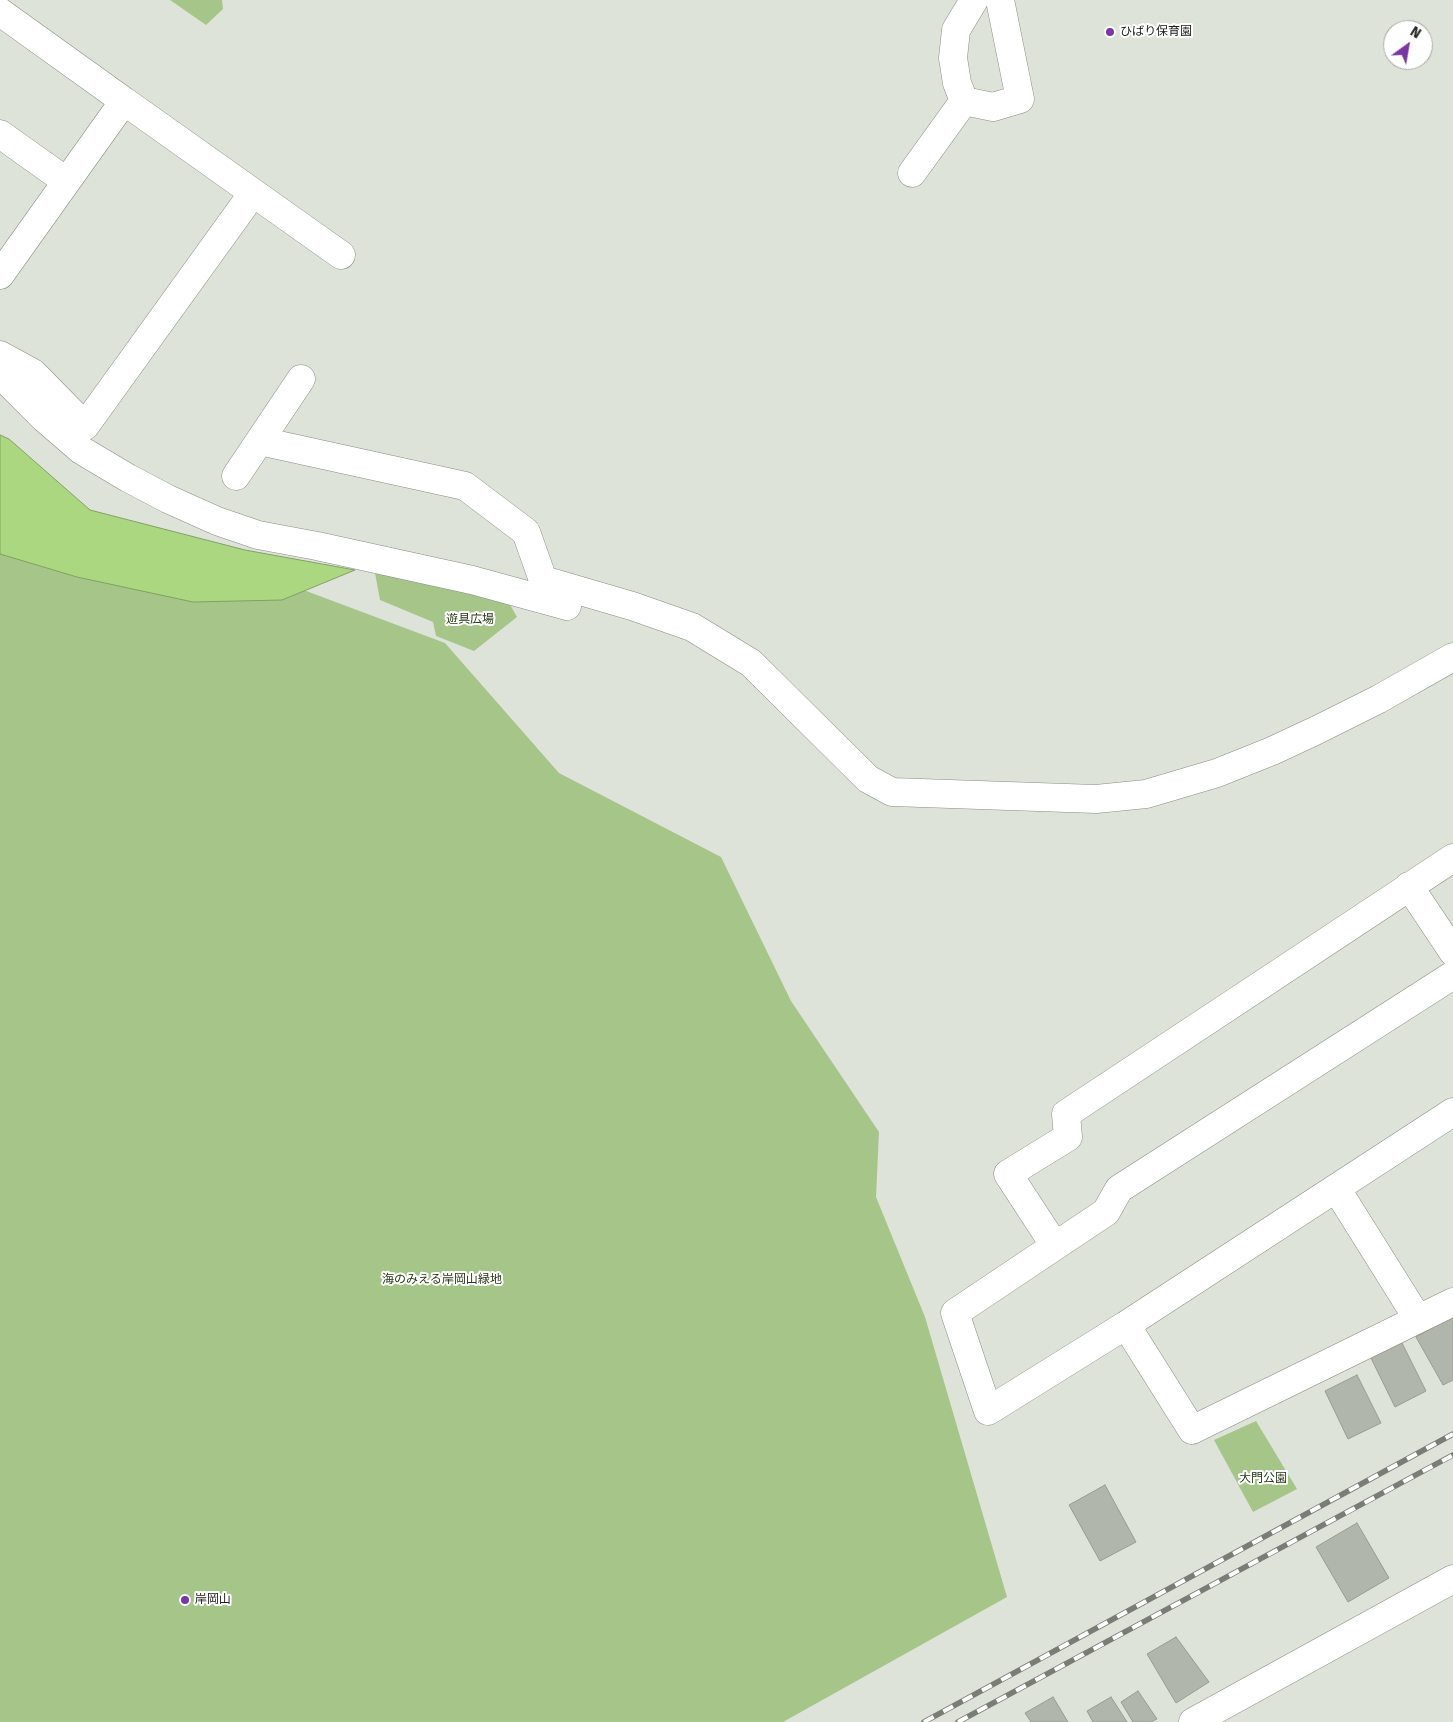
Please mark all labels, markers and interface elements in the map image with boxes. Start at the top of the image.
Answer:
north arrow [1383,20,1433,70]
text: N [1407,23,1424,42]
place label: ひばり保育園 [1120,25,1192,39]
marker: ひばり保育園 [1104,26,1116,38]
park label: 遊具広場 [446,613,494,627]
park label: 海のみえる岸岡山緑地 [382,1273,502,1287]
park label: 大門公園 [1239,1472,1287,1486]
place label: 岸岡山 [195,1593,231,1607]
marker: 岸岡山 [179,1594,191,1606]

